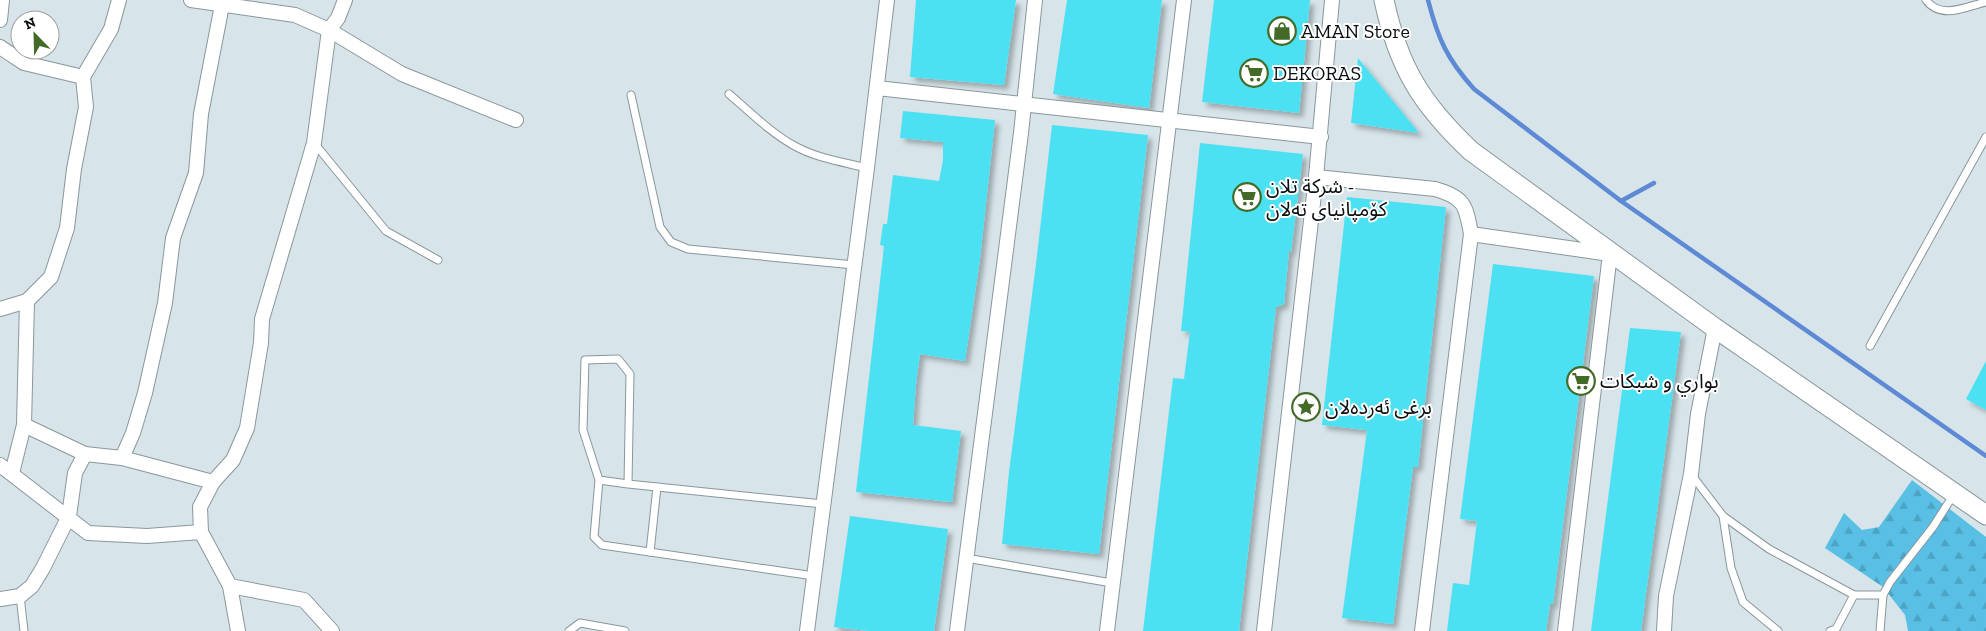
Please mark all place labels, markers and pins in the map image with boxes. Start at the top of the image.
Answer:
shop icon: AMAN Store [1267,16,1297,46]
place label: AMAN Store [1301,19,1410,43]
supermarket icon: DEKORAS [1239,58,1269,88]
place label: DEKORAS [1273,61,1361,85]
place label: شركة تلان - کۆمپانیای تەلان [1266,174,1388,222]
supermarket icon: شركة تلان - کۆمپانیای تەلان [1232,182,1262,212]
supermarket icon: بواري و شبكات [1566,366,1596,396]
place label: بواري و شبكات [1600,369,1719,397]
place icon: برغی ئەردەلان [1291,392,1321,422]
place label: برغی ئەردەلان [1325,395,1432,419]

